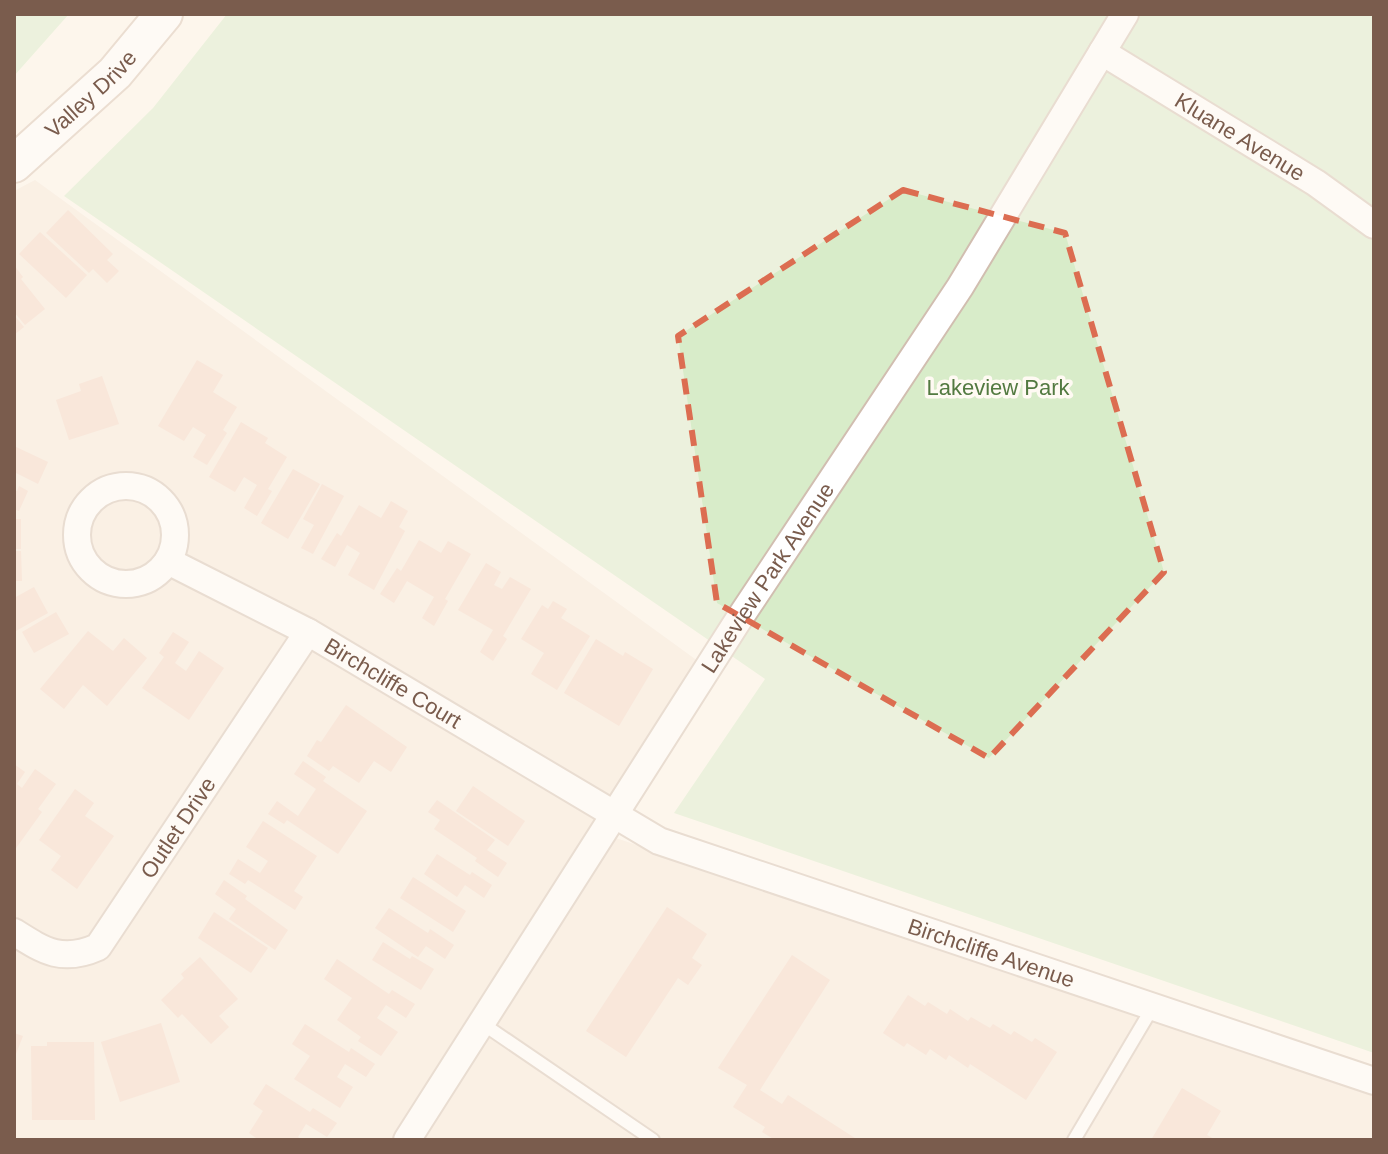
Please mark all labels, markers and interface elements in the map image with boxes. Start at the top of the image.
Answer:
street label: Valley Drive [40,45,142,143]
street label: Kluane Avenue [1170,88,1309,186]
park label: Lakeview Park [926,375,1071,400]
street label: Lakeview Park Avenue [696,478,839,677]
street label: Birchcliffe Court [320,633,466,733]
street label: Outlet Drive [135,773,221,883]
street label: Birchcliffe Avenue [905,913,1078,993]

